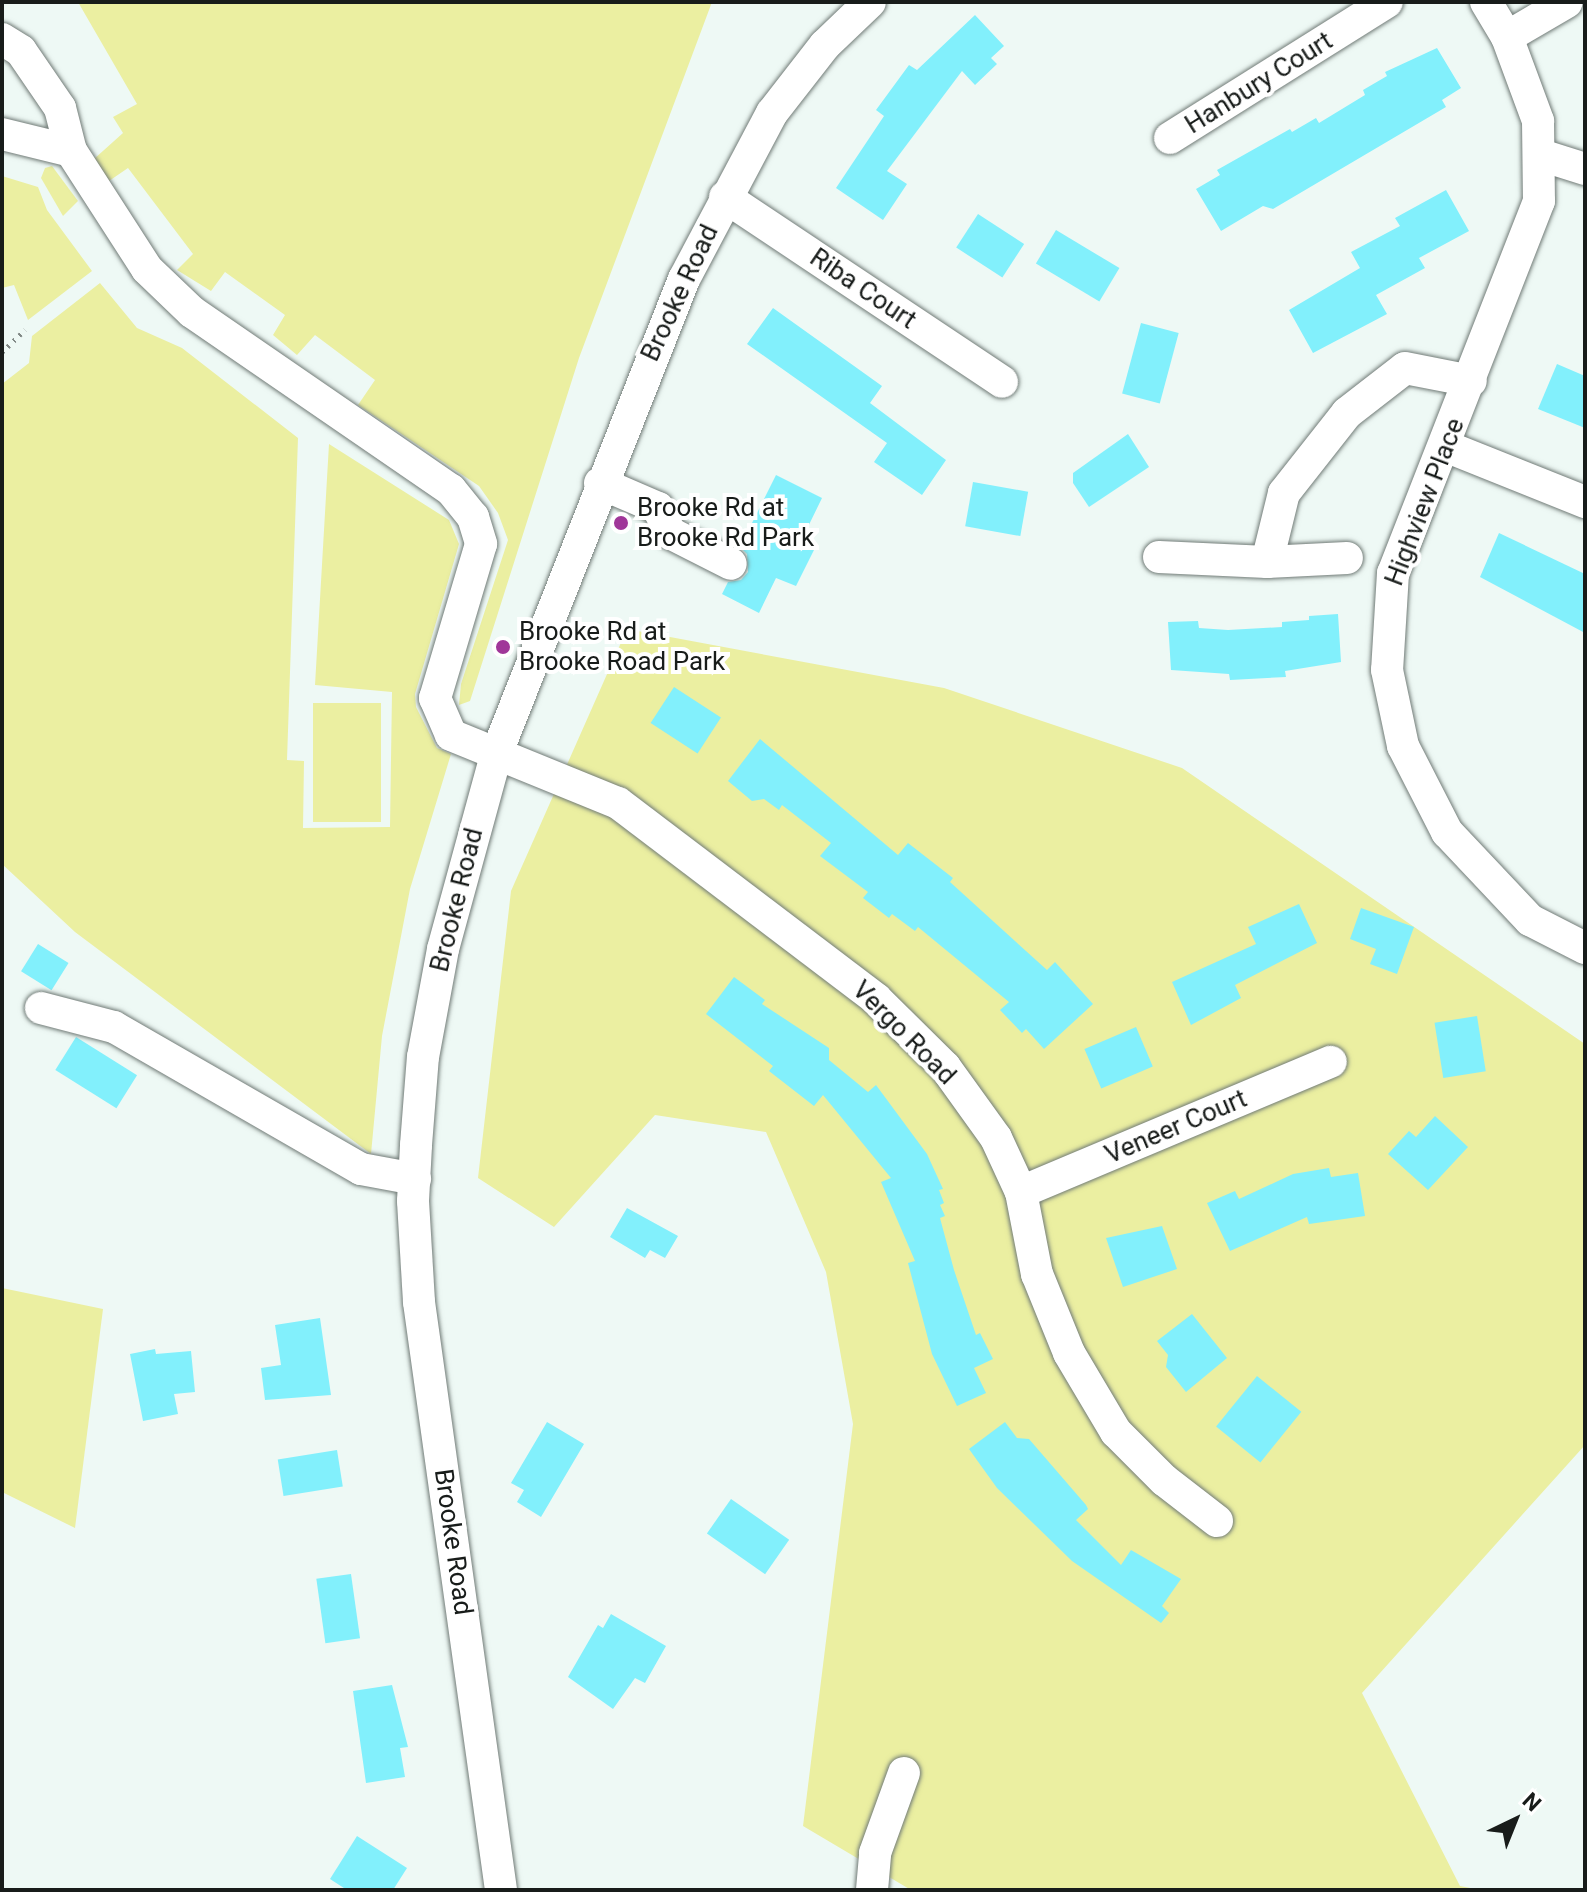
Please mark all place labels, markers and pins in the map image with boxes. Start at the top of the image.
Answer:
place label: Brooke Rd at Brooke Rd Park [637,492,814,554]
marker: Brooke Rd at Brooke Rd Park [612,514,630,532]
place label: Brooke Rd at Brooke Road Park [519,616,725,678]
marker: Brooke Rd at Brooke Road Park [494,638,512,656]

